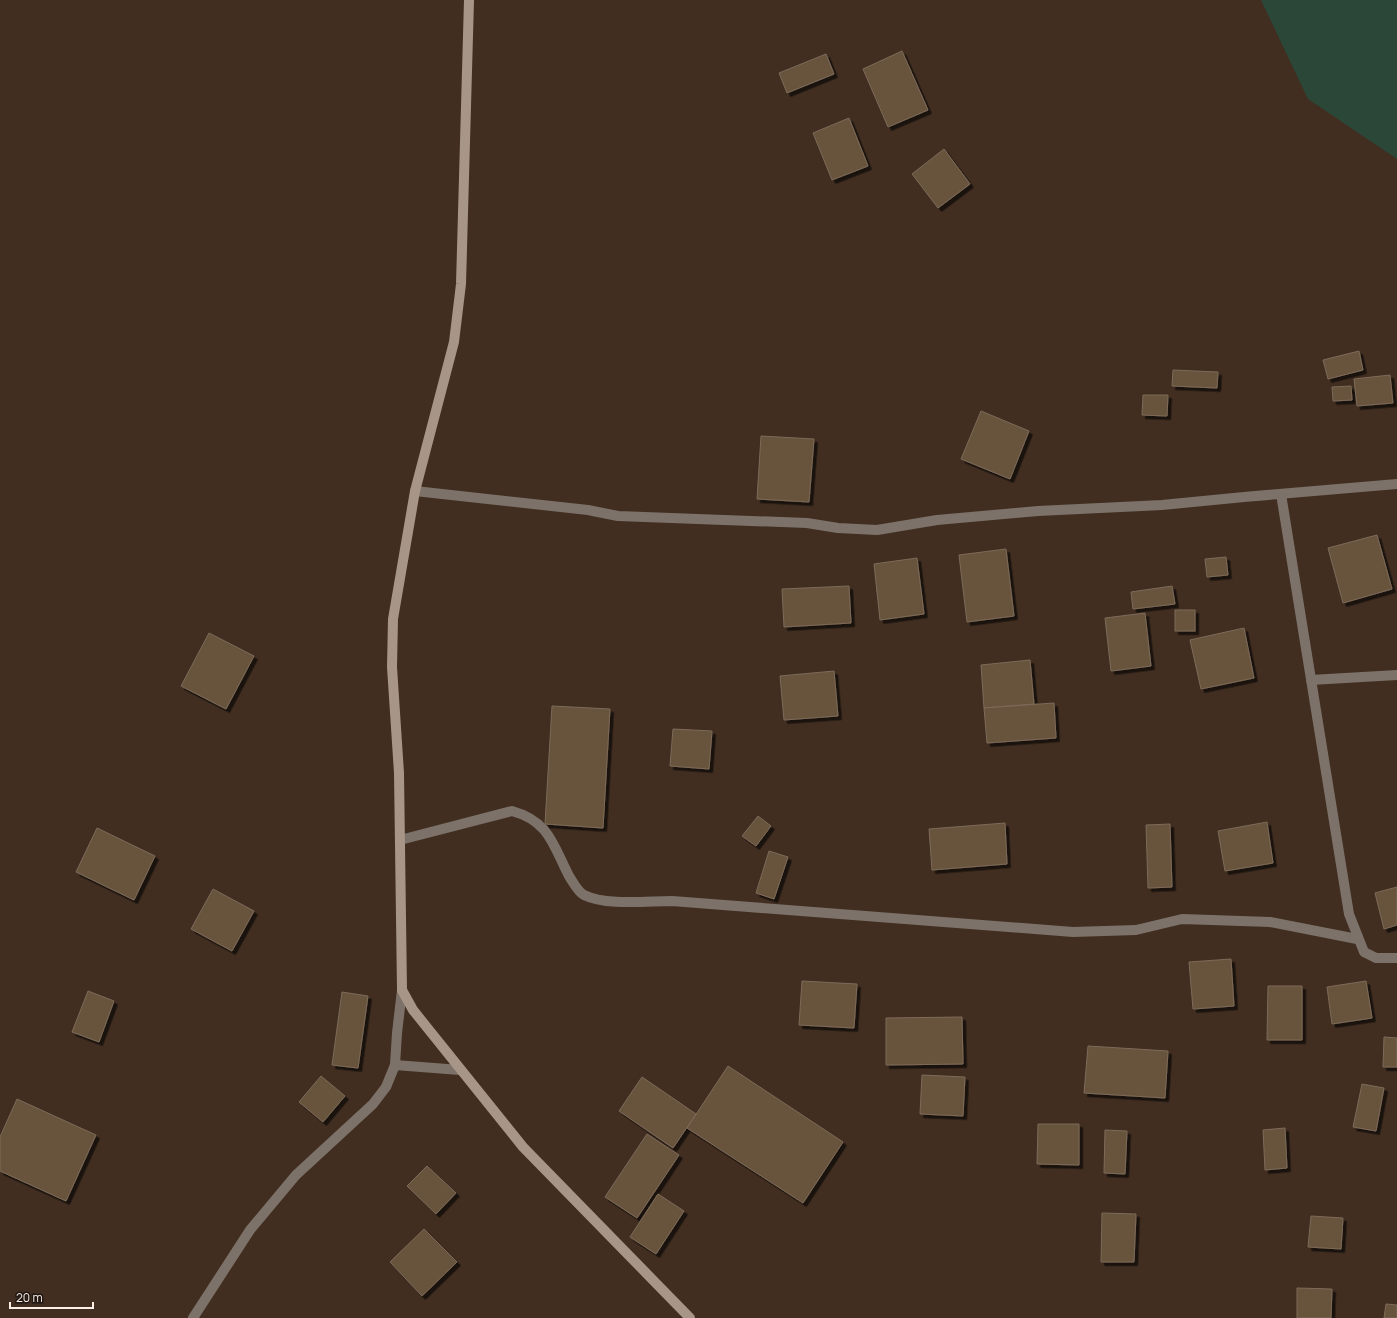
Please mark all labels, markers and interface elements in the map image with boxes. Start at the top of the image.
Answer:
scale bar [10,1284,93,1310]
text: 20 m [16,1289,43,1306]

